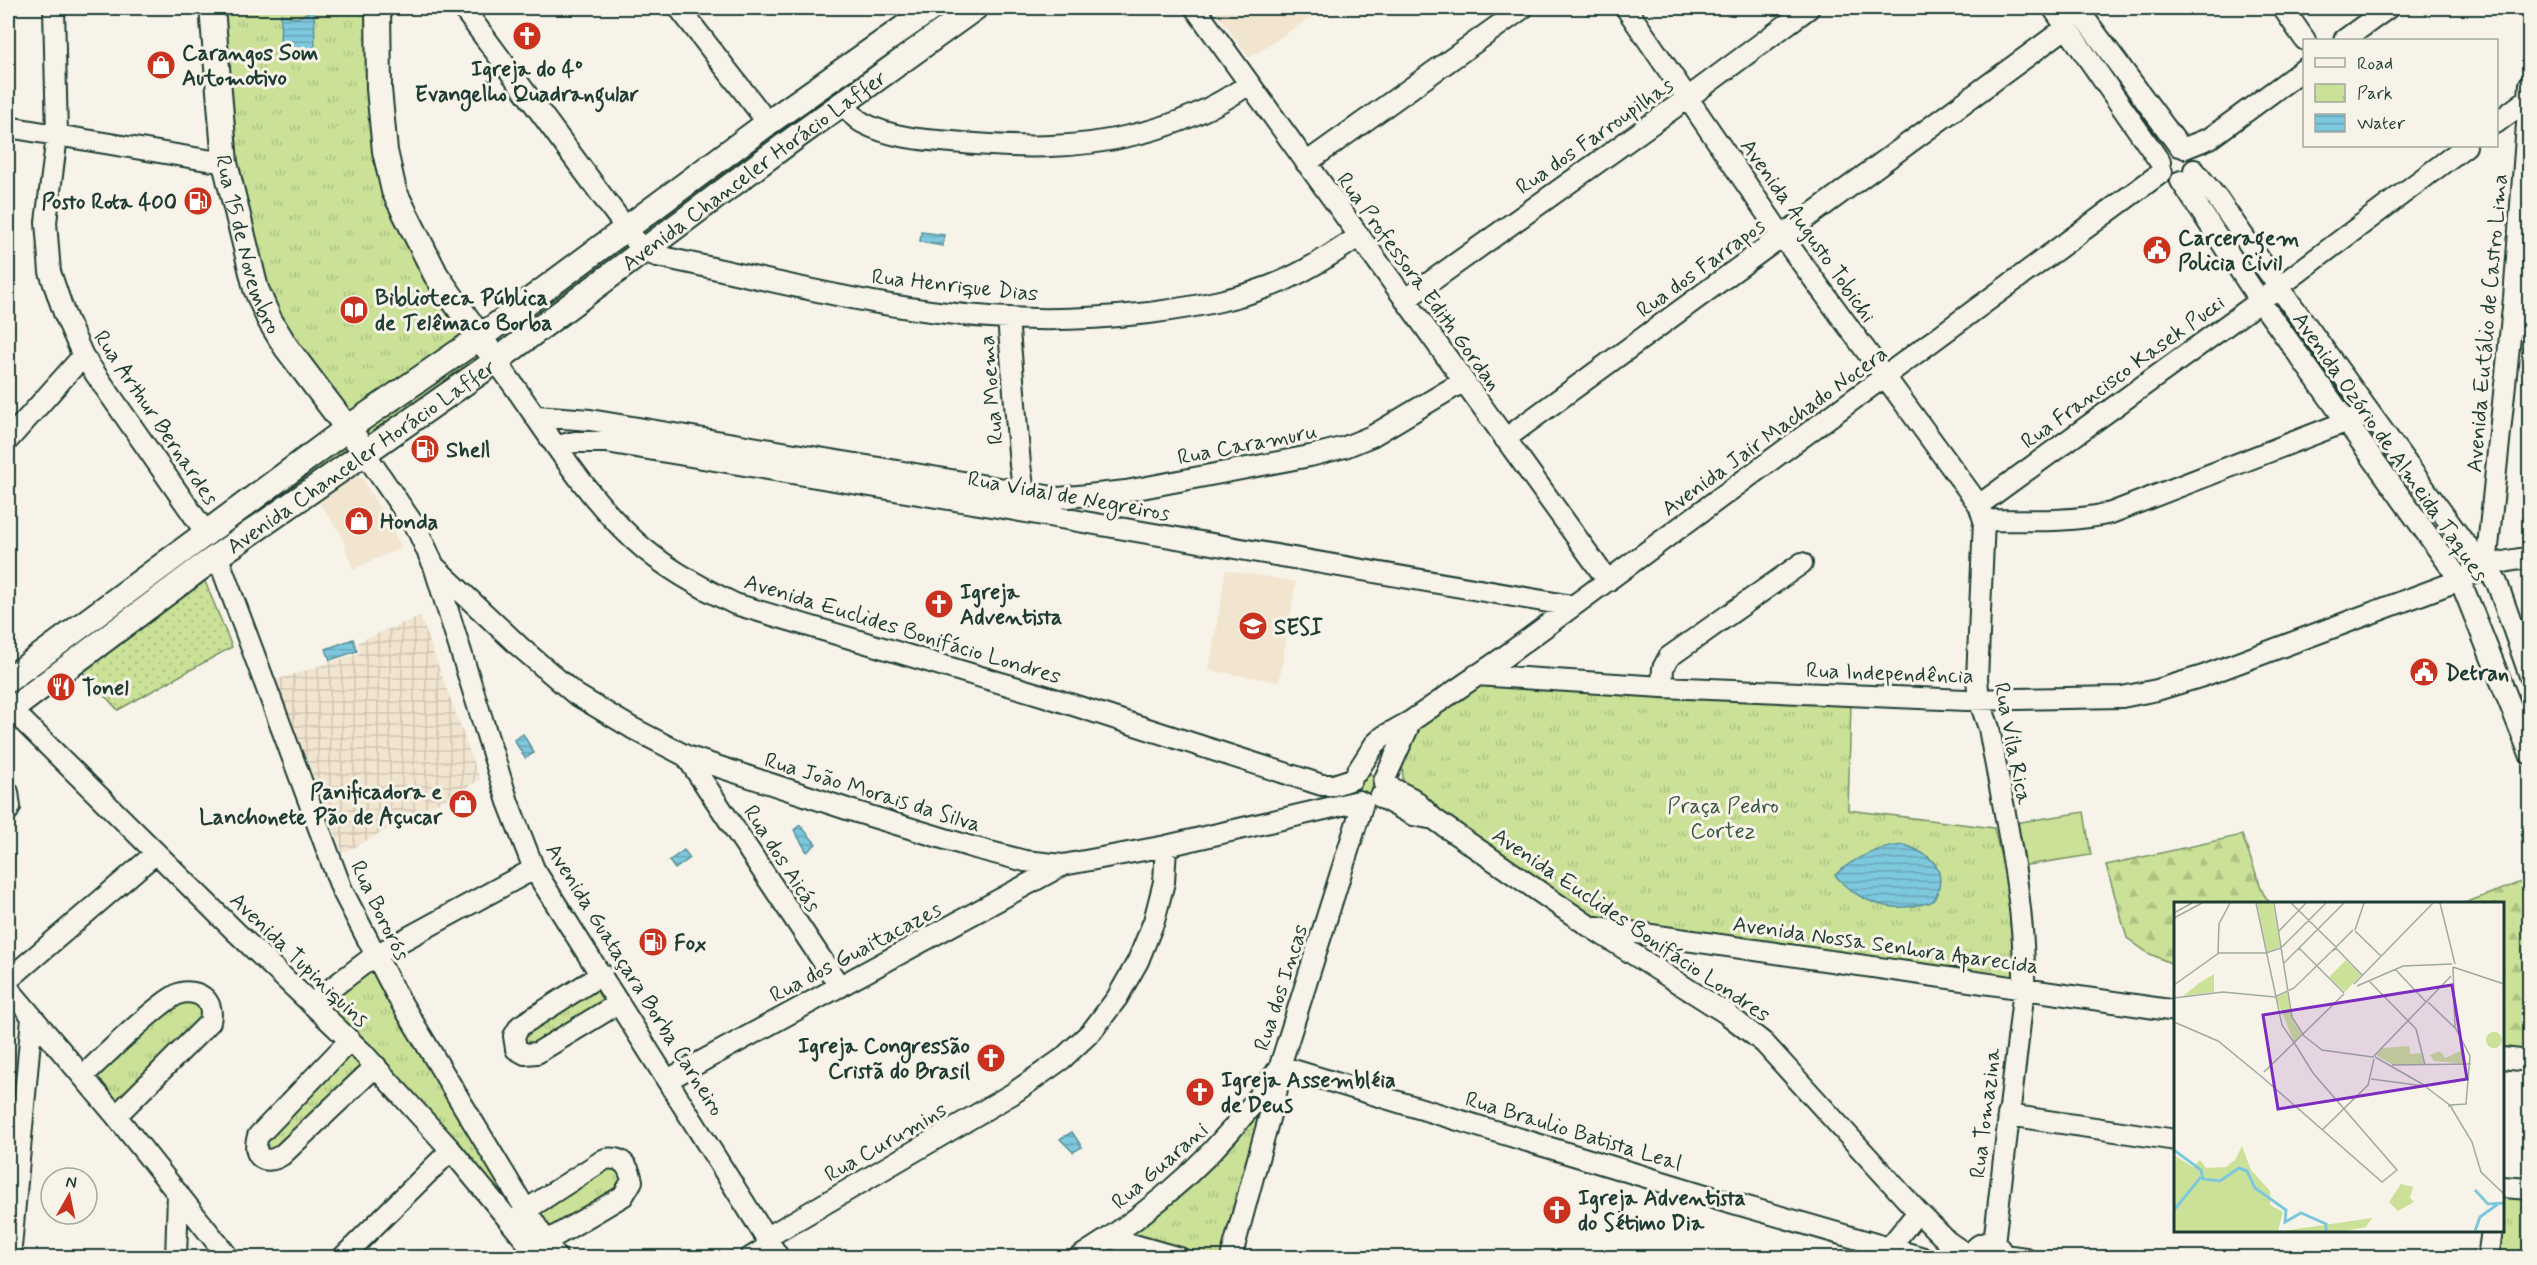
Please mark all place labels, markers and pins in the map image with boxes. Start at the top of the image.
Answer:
church icon: Igreja do 4º Evangelho Quadrangular [511,20,543,52]
place label: Carangos Som Automotivo [182,40,318,93]
shop icon: Carangos Som Automotivo [145,49,177,81]
place label: Igreja do 4º Evangelho Quadrangular [415,56,640,113]
fuel station icon: Posto Rota 400 [182,185,214,217]
place label: Posto Rota 400 [41,189,177,217]
place label: Carceragem Policia Civil [2178,225,2300,278]
public building icon: Carceragem Policia Civil [2141,234,2173,266]
place label: Biblioteca Pública de Telêmaco Borba [375,285,553,338]
library icon: Biblioteca Pública de Telêmaco Borba [338,294,370,326]
fuel station icon: Shell [409,433,441,465]
place label: Shell [446,437,490,465]
shop icon: Honda [343,505,375,537]
place label: Honda [380,509,439,537]
place label: Igreja Adventista [960,579,1062,632]
church icon: Igreja Adventista [923,588,955,620]
school or university icon: SESI [1237,610,1269,642]
place label: SESI [1274,614,1323,642]
public building icon: Detran [2408,656,2440,688]
place label: Detran [2445,660,2509,688]
restaurant icon: Tonel [45,671,77,703]
place label: Tonel [82,675,129,703]
place label: Panificadora e Lanchonete Pão de Açucar [199,779,443,832]
shop icon: Panificadora e Lanchonete Pão de Açucar [447,788,479,820]
fuel station icon: Fox [637,926,669,958]
place label: Fox [674,930,706,958]
place label: Igreja Congressão Cristã do Brasil [798,1033,971,1086]
church icon: Igreja Congressão Cristã do Brasil [975,1042,1007,1074]
place label: Igreja Assembléia de Deus [1221,1067,1396,1120]
church icon: Igreja Assembléia de Deus [1184,1076,1216,1108]
place label: Igreja Adventista do Sétimo Dia [1578,1185,1746,1238]
church icon: Igreja Adventista do Sétimo Dia [1541,1194,1573,1226]

